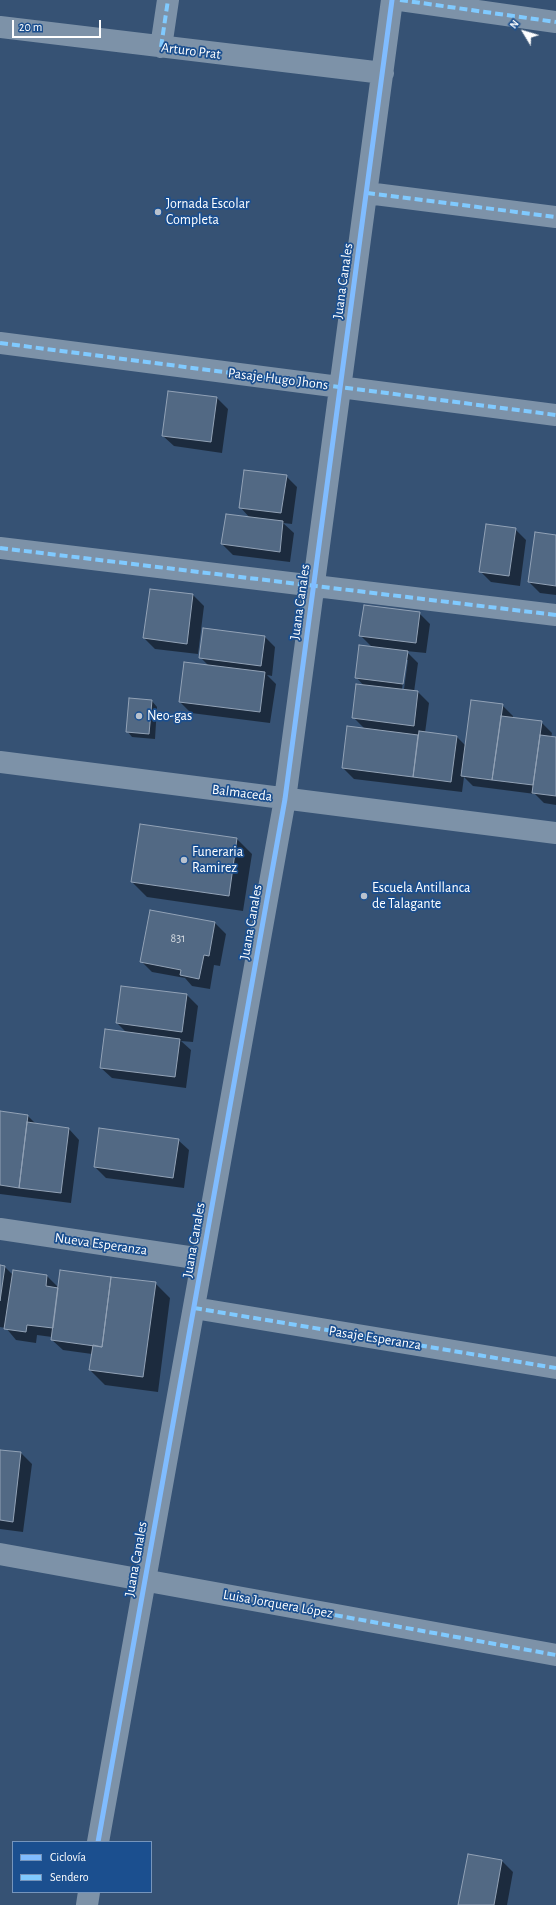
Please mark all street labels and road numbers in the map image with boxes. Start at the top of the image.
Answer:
street label: Arturo Prat [160,39,222,63]
street label: Juana Canales [329,242,357,320]
street label: Pasaje Hugo Jhons [227,365,329,393]
street label: Juana Canales [286,563,314,641]
street label: Balmaceda [211,781,273,805]
street label: Juana Canales [236,883,266,961]
street label: Juana Canales [179,1201,209,1279]
street label: Nueva Esperanza [54,1229,148,1259]
street label: Pasaje Esperanza [328,1322,422,1354]
street label: Juana Canales [121,1520,151,1598]
street label: Luisa Jorquera López [222,1586,334,1622]

